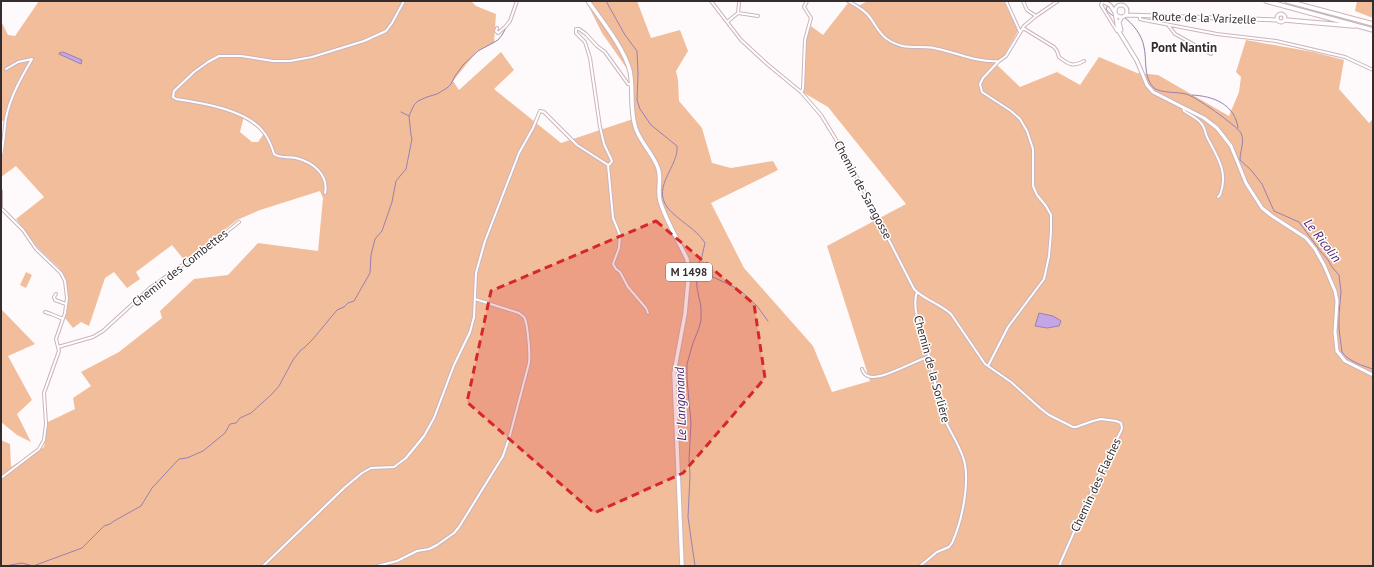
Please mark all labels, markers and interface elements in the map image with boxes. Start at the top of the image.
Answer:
street label: Route de la Varizelle [1151,8,1257,27]
district label: Pont Nantin [1151,39,1217,56]
street label: Chemin de Saragosse [831,138,896,242]
water label: Le Ricolin [1300,215,1345,266]
street label: Chemin des Combettes [129,226,231,310]
road number: M 1498 [666,263,712,281]
street label: Chemin de la Sorlière [911,314,954,424]
water label: Le Langonand [671,366,690,441]
street label: Chemin des Flaches [1067,435,1124,534]

